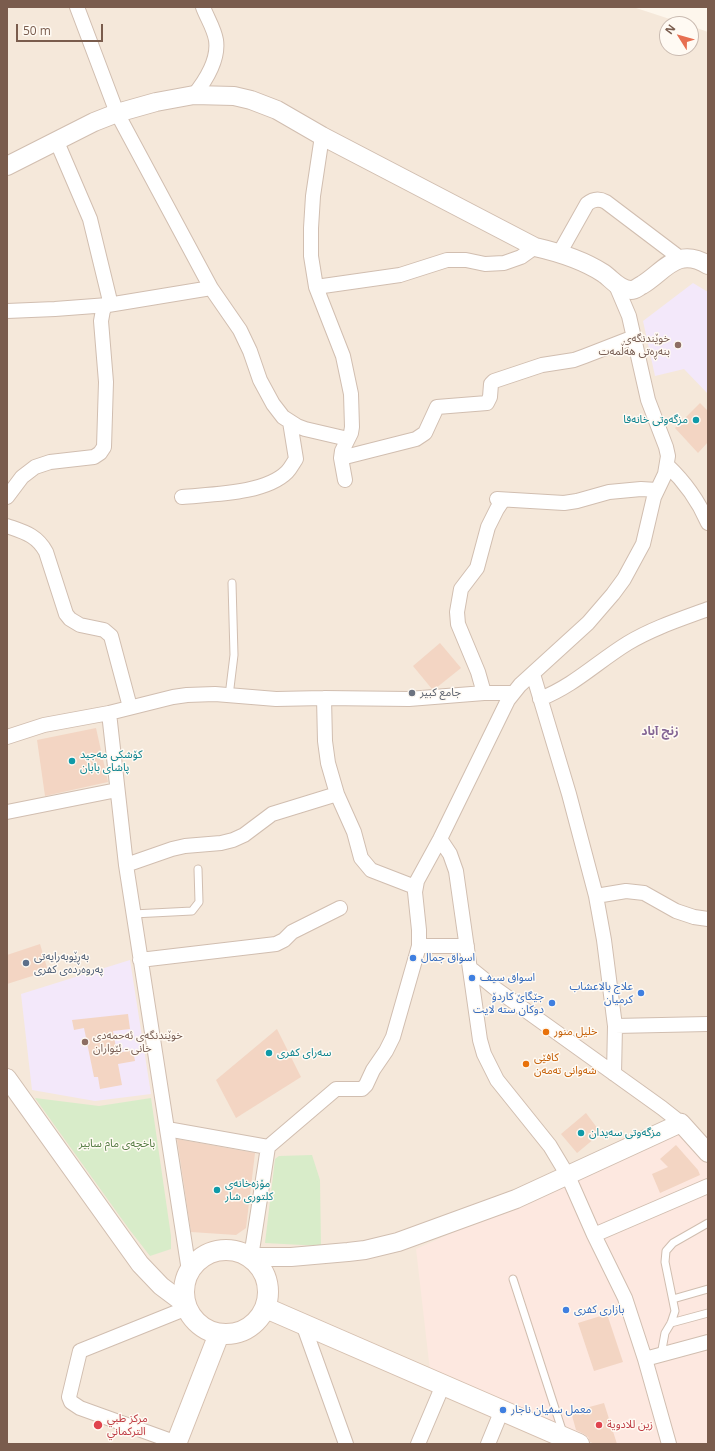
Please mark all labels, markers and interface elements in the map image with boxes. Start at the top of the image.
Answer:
scale bar [18,16,105,42]
north arrow [659,16,699,56]
text: N [661,21,678,37]
text: 50 m [23,22,51,39]
place label: خوێندنگەی بنەڕەتی هەڵمەت [598,332,670,358]
marker: خوێندنگەی بنەڕەتی هەڵمەت [673,340,683,350]
place label: مزگەوتی خانەقا [623,413,688,427]
marker: مزگەوتی خانەقا [691,415,701,425]
place label: جامع كبير [420,686,461,700]
marker: جامع كبير [407,688,417,698]
district label: زنج آباد [641,725,679,739]
place label: کۆشکی مەجید پاشای بابان [80,748,142,774]
marker: کۆشکی مەجید پاشای بابان [67,756,77,766]
place label: بەڕێوبەرایەتی پەروەردەی کفری [34,950,103,976]
place label: اسواق جمال [421,951,475,965]
marker: اسواق جمال [408,953,418,963]
marker: بەڕێوبەرایەتی پەروەردەی کفری [21,958,31,968]
place label: اسواق سيف [480,971,535,985]
marker: اسواق سيف [467,973,477,983]
place label: علاج بالاعشاب كرميان [569,980,633,1006]
marker: علاج بالاعشاب كرميان [636,988,646,998]
place label: جێگاێ کاردۆ دوکان ستە لایت [473,990,544,1016]
marker: جێگاێ کاردۆ دوکان ستە لایت [547,998,557,1008]
place label: خلیل منور [554,1025,598,1039]
marker: خلیل منور [541,1027,551,1037]
place label: خوێندنگەی ئەحمەدی خانی - ئێواران [93,1029,183,1055]
marker: خوێندنگەی ئەحمەدی خانی - ئێواران [80,1037,90,1047]
place label: سەرای کفری [277,1046,331,1060]
marker: سەرای کفری [264,1048,274,1058]
place label: کافێی شەوانی تەمەن [534,1051,597,1077]
marker: کافێی شەوانی تەمەن [521,1059,531,1069]
place label: مزگەوتی سەیدان [589,1126,661,1140]
marker: مزگەوتی سەیدان [576,1128,586,1138]
park label: باخچەی مام سابیر [79,1137,155,1151]
place label: مۆزەخانەی کلتوری شار [225,1177,273,1203]
marker: مۆزەخانەی کلتوری شار [212,1185,222,1195]
place label: بازاری کفری [574,1303,624,1317]
marker: بازاری کفری [561,1305,571,1315]
place label: معمل سفيان ناجار [511,1403,591,1417]
marker: معمل سفيان ناجار [498,1405,508,1415]
place label: مركز طبي التركماني [107,1412,148,1438]
place label: زین للادویة [607,1418,653,1432]
marker: مركز طبي التركماني [92,1419,104,1431]
marker: زین للادویة [594,1420,604,1430]

